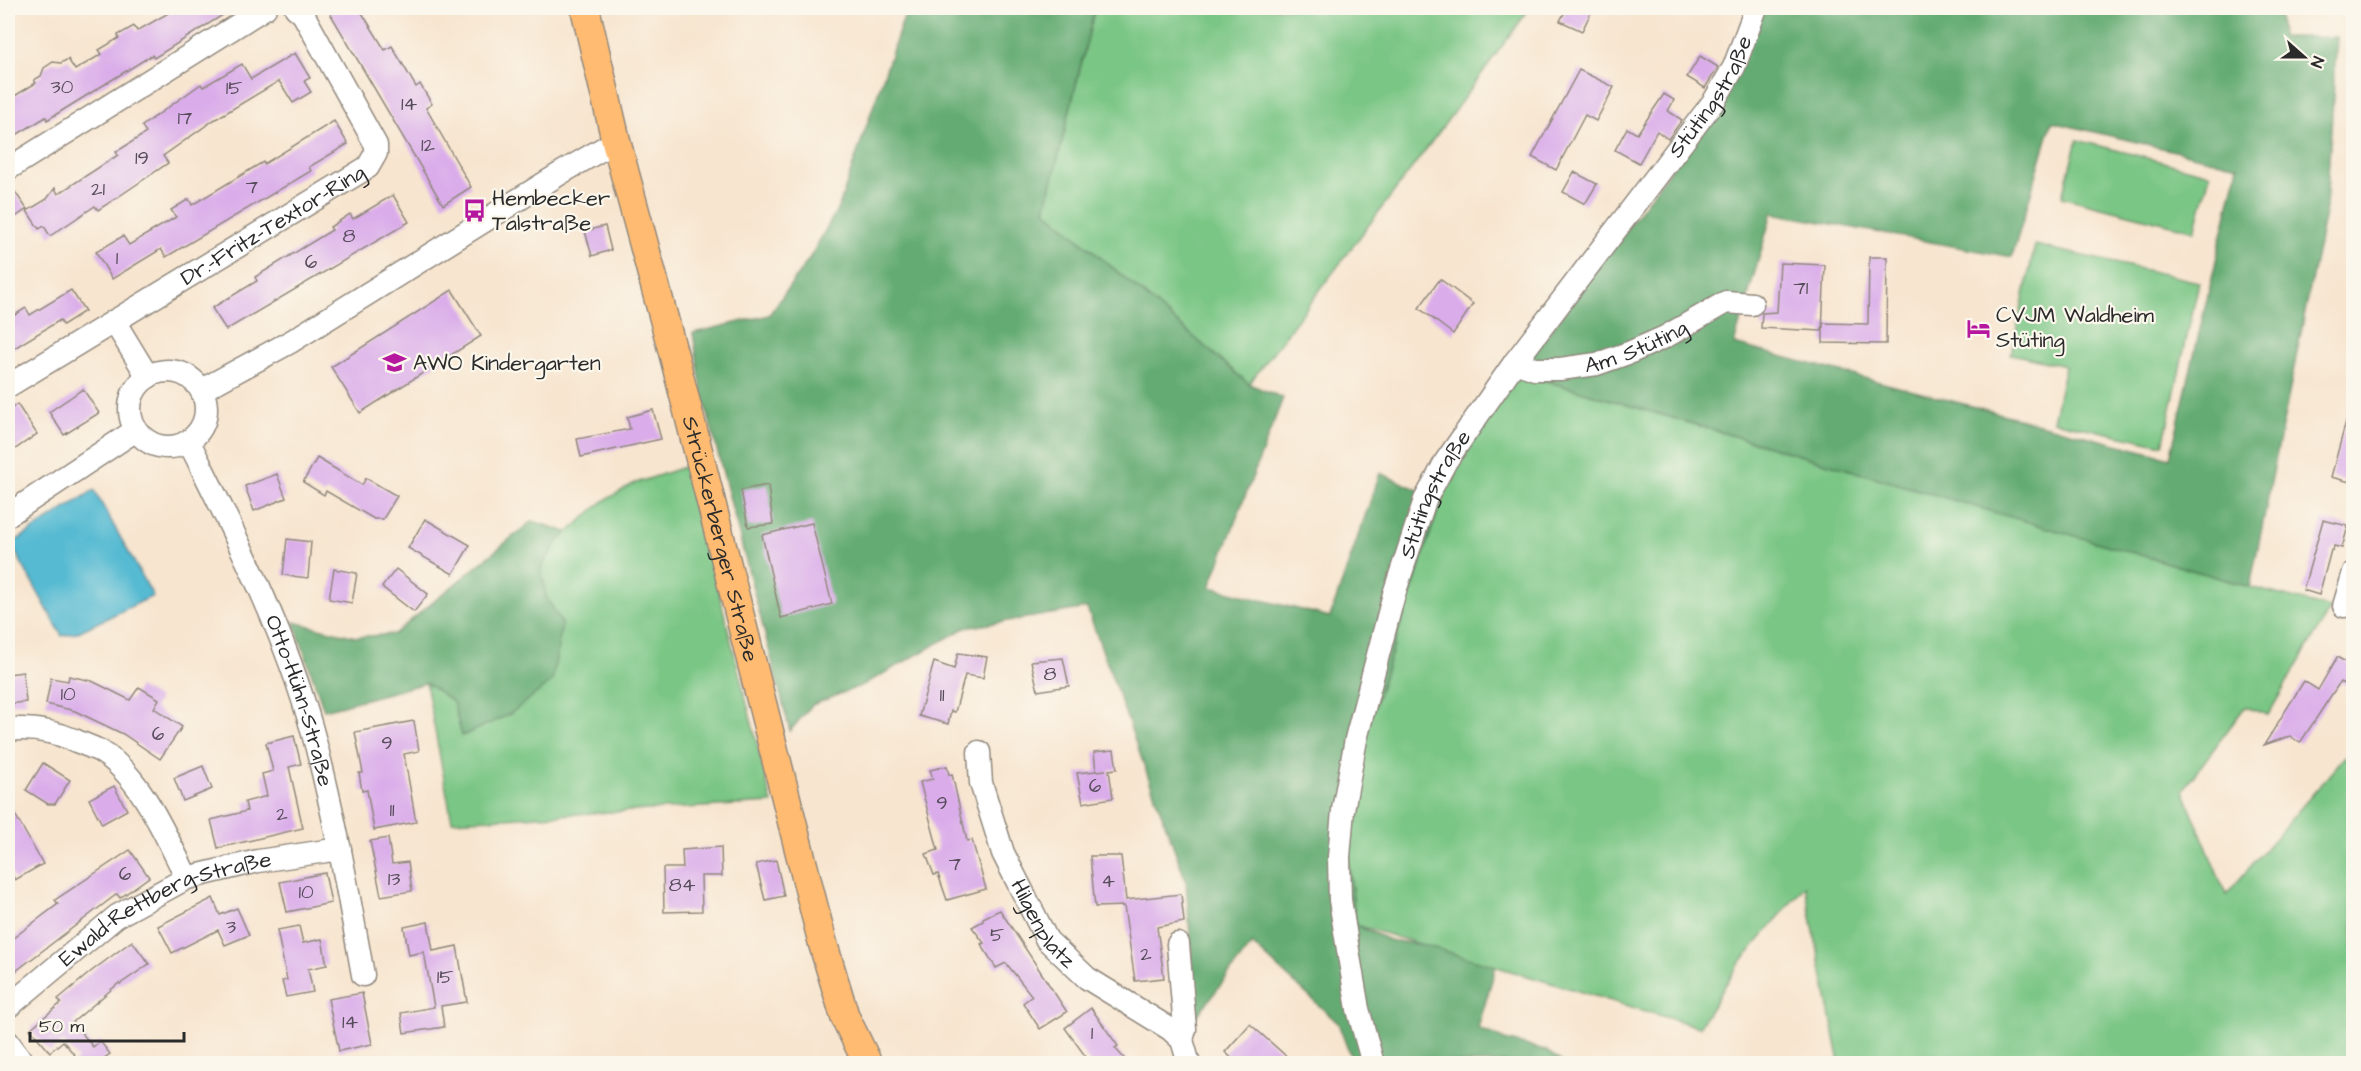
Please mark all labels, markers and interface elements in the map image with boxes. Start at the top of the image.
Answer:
north arrow [2274,27,2334,87]
street label: Stütingstraße [1661,31,1760,164]
text: N [2305,53,2329,71]
house number: 30 [51,73,74,101]
house number: 15 [226,74,242,102]
house number: 14 [401,90,417,118]
house number: 17 [178,104,192,132]
house number: 12 [421,131,436,159]
house number: 19 [135,144,149,172]
street label: Dr.-Fritz-Textor-Ring [175,157,372,293]
house number: 7 [246,173,258,201]
house number: 21 [91,175,105,203]
place label: Hembecker Talstraße [492,183,610,239]
bus stop icon: Hembecker Talstraße [461,198,487,224]
house number: 8 [343,222,356,250]
house number: 1 [116,244,119,272]
house number: 6 [305,248,318,276]
house number: 71 [1794,274,1809,302]
place label: CVJM Waldheim Stüting [1996,300,2154,357]
street label: Am Stüting [1583,312,1694,381]
hotel icon: CVJM Waldheim Stüting [1965,315,1991,341]
place label: AWO Kindergarten [413,348,601,380]
school or university icon: AWO Kindergarten [382,350,408,376]
street label: Strückerberger Straße [674,413,766,665]
street label: Stütingstraße [1391,424,1479,562]
street label: Otto-Hühn-Straße [257,610,341,790]
house number: 8 [1044,660,1057,688]
house number: 10 [60,680,76,708]
house number: 11 [939,681,945,709]
house number: 6 [152,720,165,748]
house number: 9 [381,729,393,757]
house number: 6 [1089,772,1102,800]
house number: 9 [936,789,948,817]
house number: 11 [389,796,395,824]
house number: 2 [276,800,288,828]
street label: Ewald-Rettberg-Straße [52,844,273,974]
house number: 7 [949,850,961,878]
house number: 6 [119,860,132,888]
house number: 13 [388,865,400,893]
house number: 4 [1101,867,1115,895]
house number: 84 [669,871,696,899]
street label: Hilgenplatz [1003,874,1083,975]
house number: 10 [298,878,314,906]
house number: 3 [226,913,236,941]
house number: 5 [990,921,1004,949]
house number: 2 [1140,940,1152,968]
house number: 15 [437,963,453,991]
scale bar [30,1005,184,1043]
house number: 14 [342,1008,358,1036]
text: 50 m [39,1014,84,1039]
house number: 1 [1091,1019,1094,1047]

